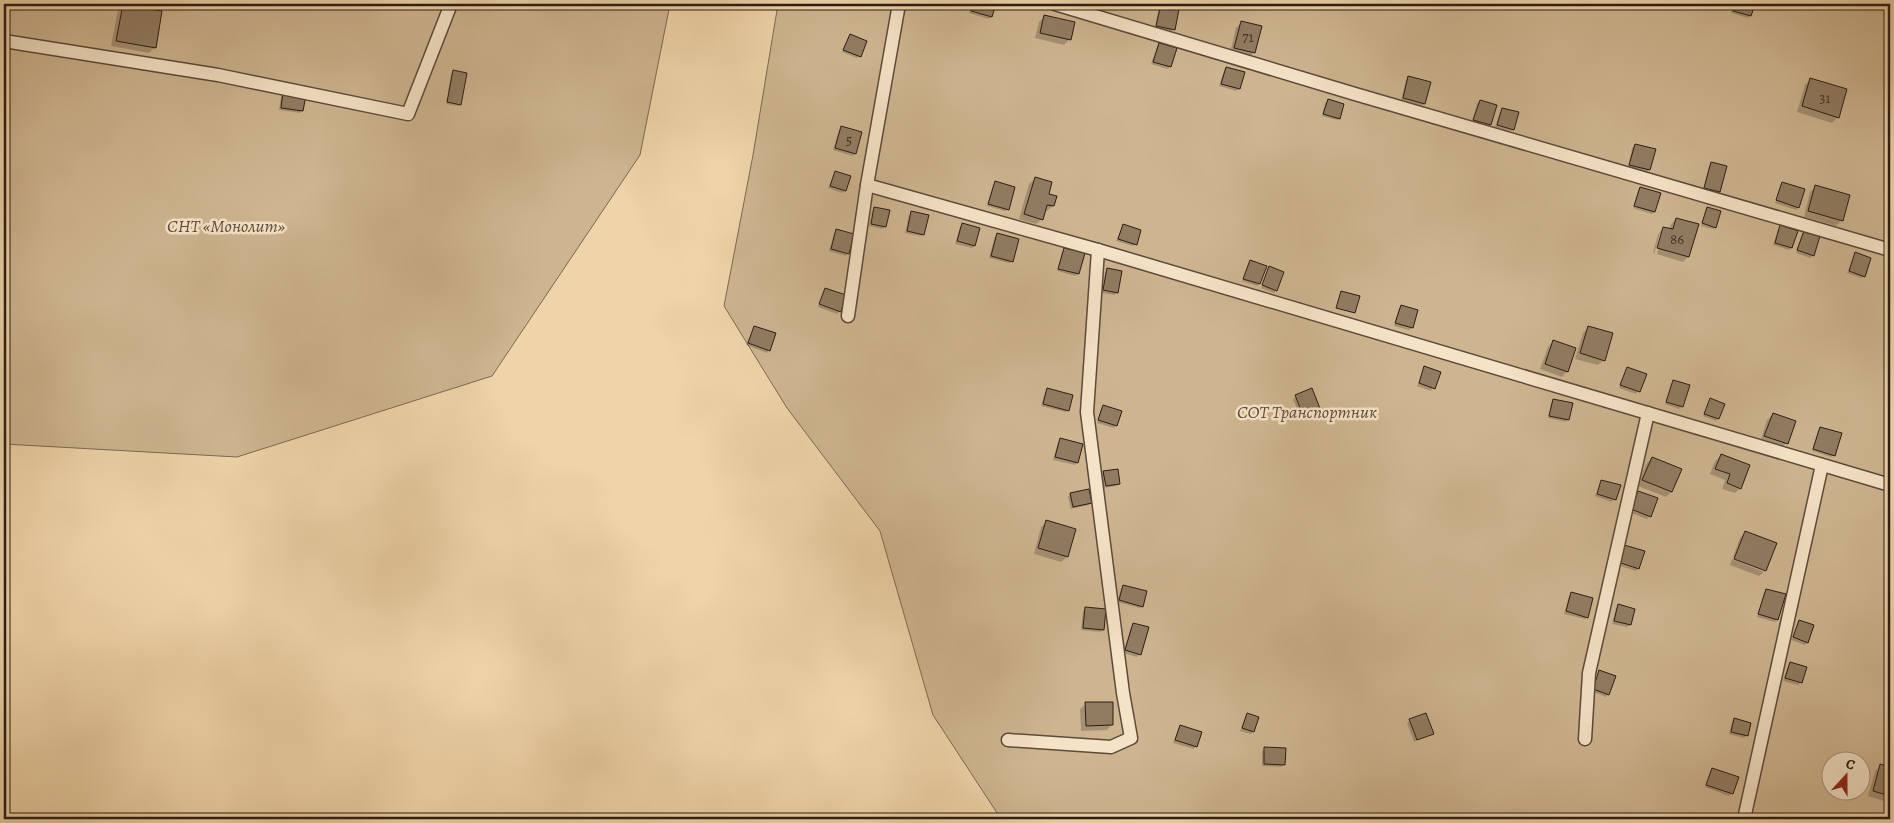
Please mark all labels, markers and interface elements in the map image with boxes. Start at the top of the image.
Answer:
house number: 71 [1242,27,1254,47]
house number: 31 [1819,88,1831,108]
house number: 5 [846,130,852,150]
park label: СНТ «Монолит» [167,214,286,238]
house number: 86 [1670,229,1684,249]
park label: СОТ Транспортник [1237,400,1377,424]
north arrow [1822,750,1872,800]
text: С [1843,754,1858,775]

